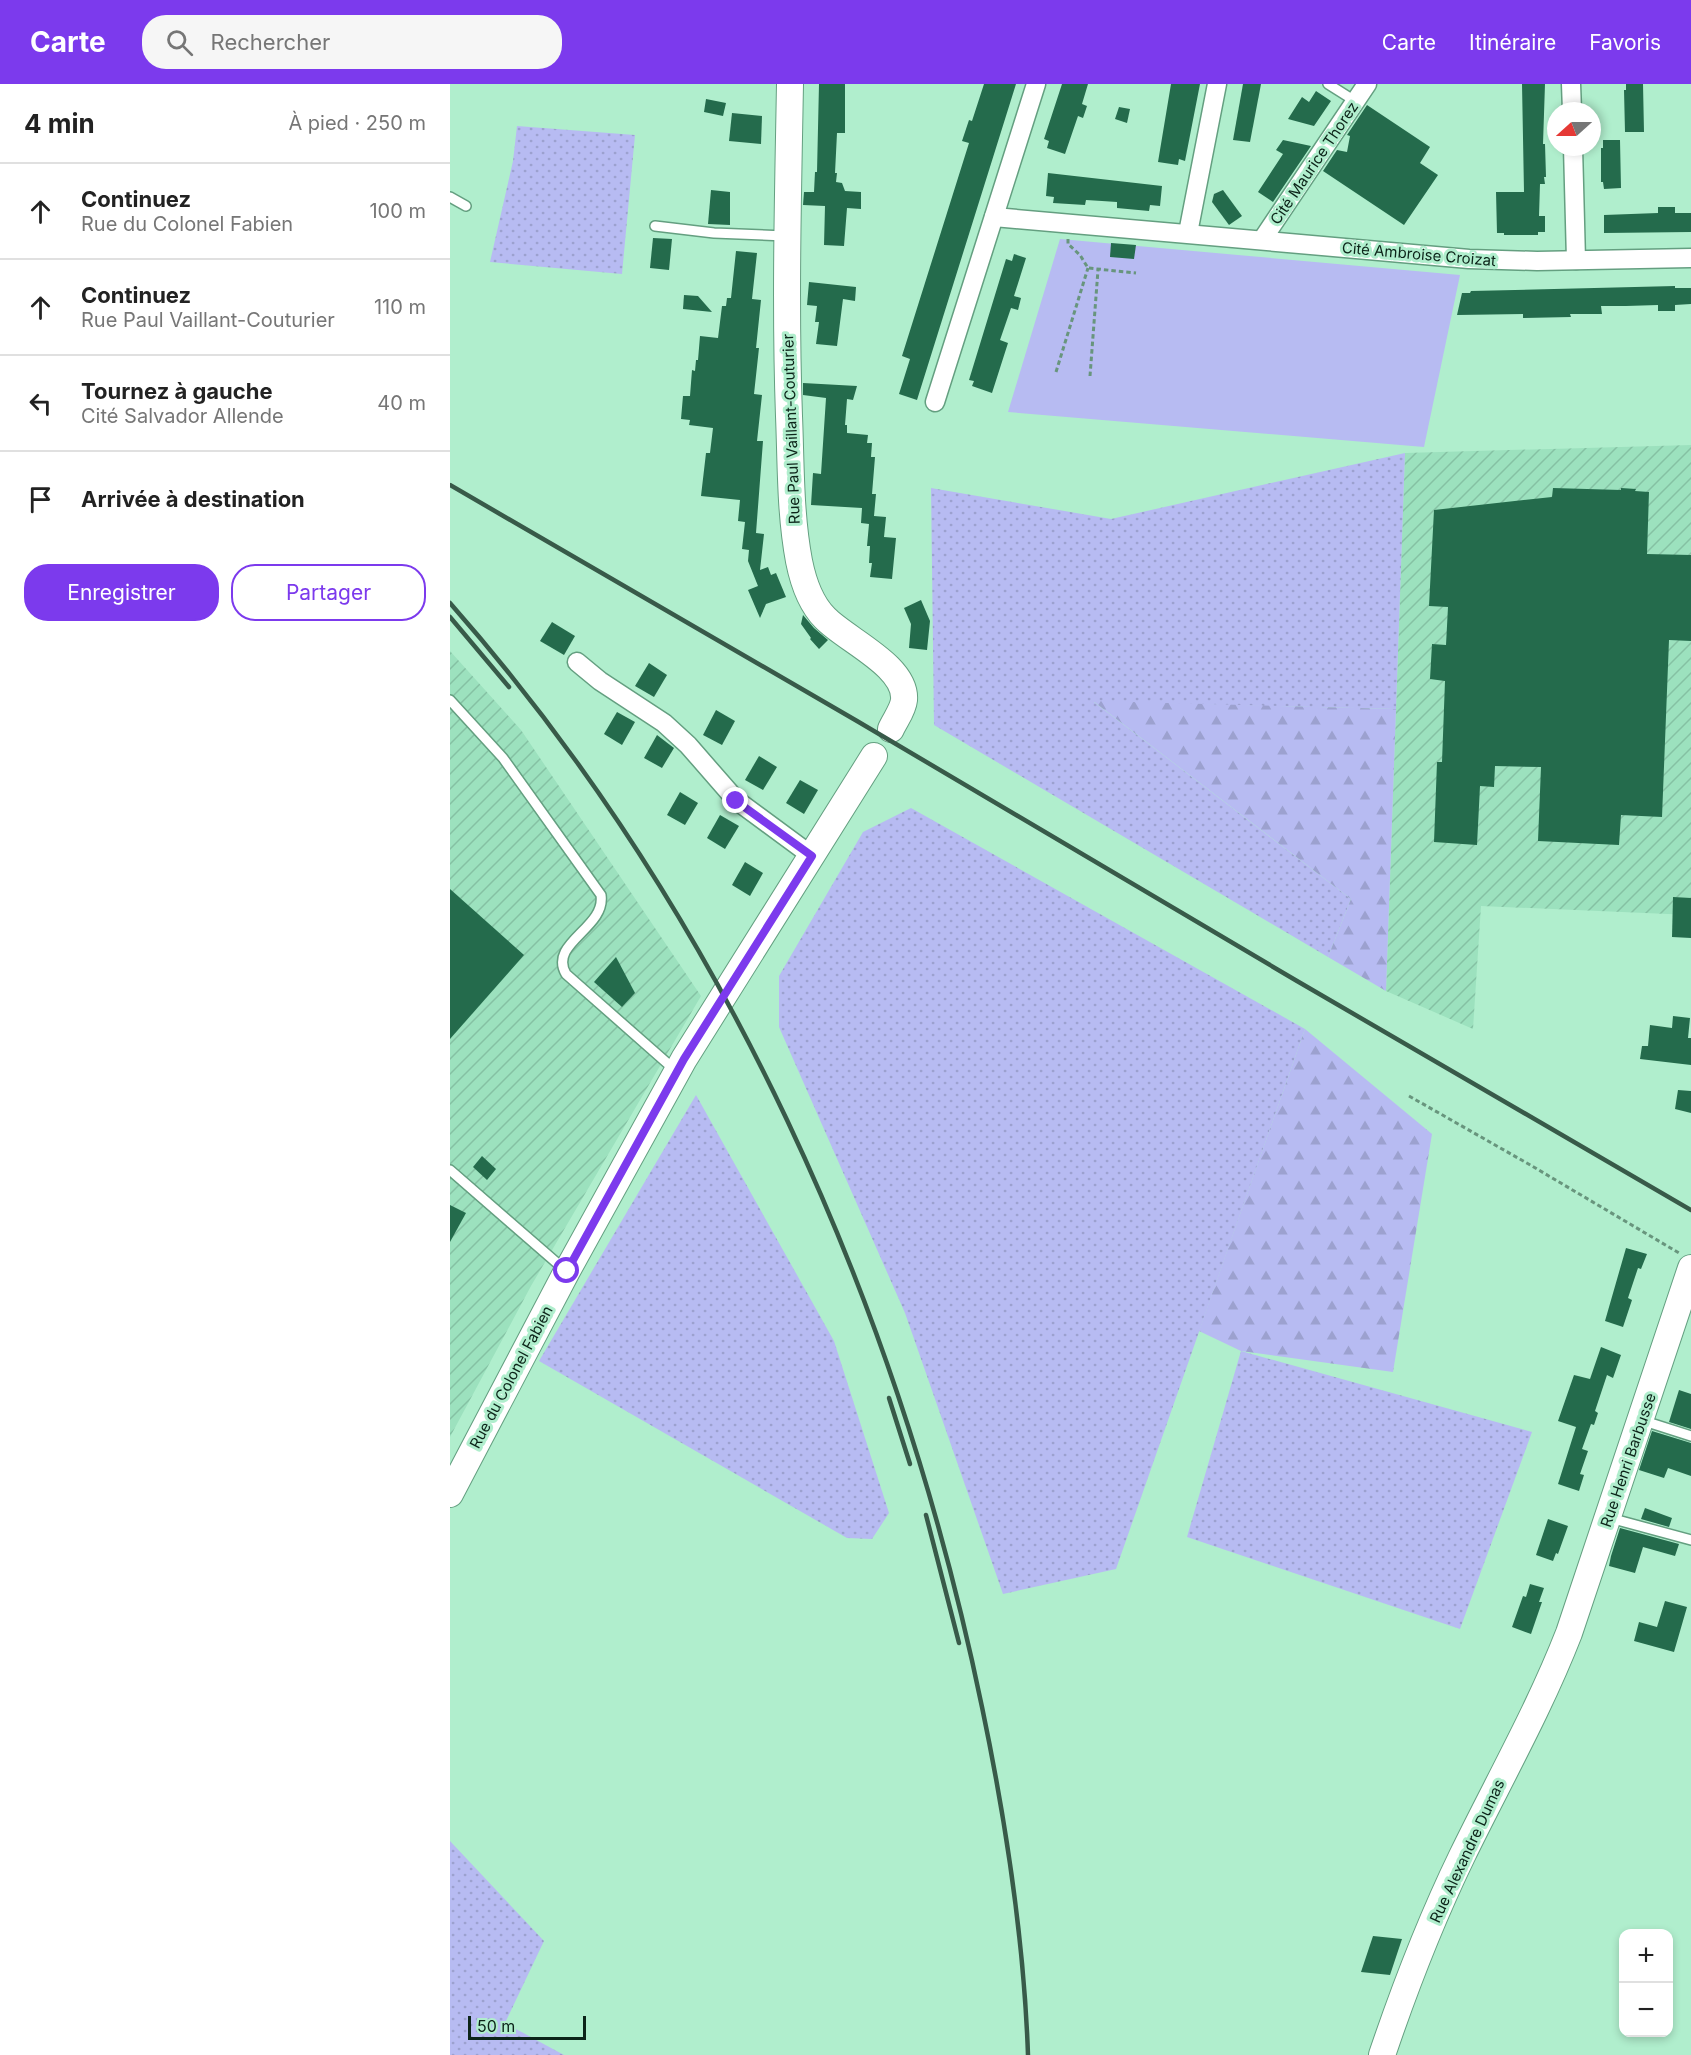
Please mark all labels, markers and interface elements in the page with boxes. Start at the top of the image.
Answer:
search box [142,15,562,69]
text: Carte [30,25,106,59]
icon: search [163,26,196,59]
text: Rechercher [211,29,330,55]
text: Carte [1382,30,1436,55]
text: Itinéraire [1469,30,1556,55]
text: Favoris [1589,30,1661,55]
street label: Cité Maurice Thorez [1266,98,1362,228]
north arrow [1547,102,1601,156]
text: 4 min [24,108,95,139]
text: À pied · 250 m [288,111,426,135]
text: Continuez [81,186,191,212]
icon: ahead [24,195,57,228]
text: 100 m [369,199,426,223]
text: Rue du Colonel Fabien [81,212,293,236]
street label: Cité Ambroise Croizat [1341,238,1497,270]
text: Continuez [81,282,191,308]
icon: ahead [24,291,57,324]
text: 110 m [374,295,426,319]
text: Rue Paul Vaillant-Couturier [81,308,335,332]
street label: Rue Paul Vaillant-Couturier [778,333,804,524]
text: Tournez à gauche [81,378,273,404]
icon: left [24,387,57,420]
text: 40 m [377,391,426,415]
text: Cité Salvador Allende [81,404,284,428]
icon: arrive [24,483,57,516]
text: Arrivée à destination [81,486,305,512]
button: Enregistrer [24,564,219,621]
button: Partager [231,564,426,621]
route end [722,787,748,813]
route start [553,1257,579,1283]
street label: Rue du Colonel Fabien [465,1302,557,1452]
street label: Rue Henri Barbusse [1596,1390,1660,1530]
street label: Rue Alexandre Dumas [1425,1776,1509,1926]
map controls [1619,1929,1673,2037]
button: + [1619,1929,1673,1983]
button: − [1619,1983,1673,2037]
scale bar [468,2013,586,2040]
text: 50 m [477,2016,515,2036]

